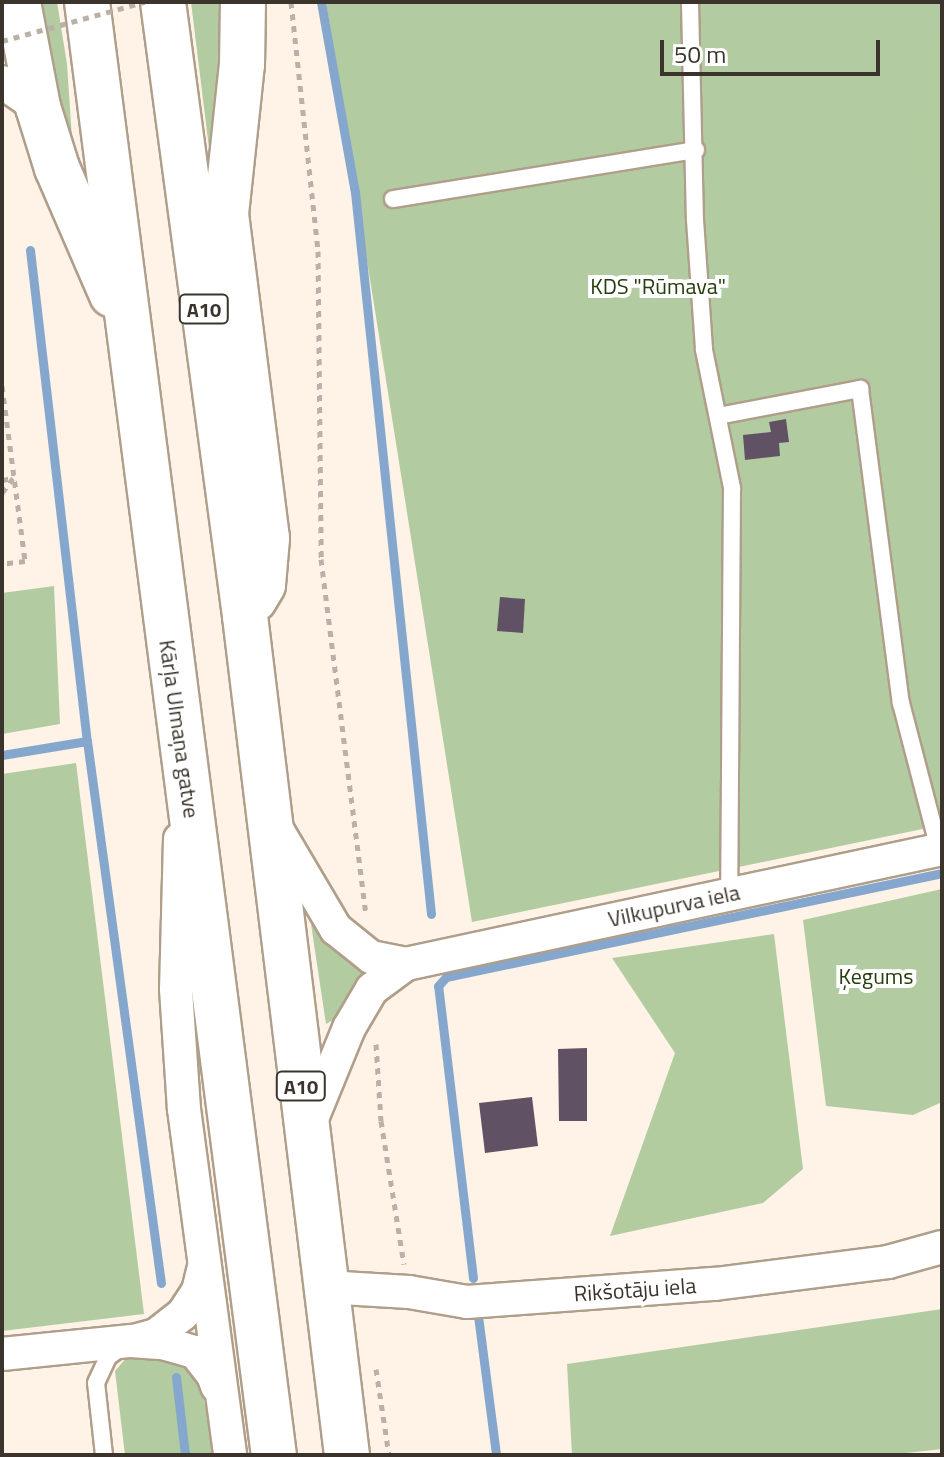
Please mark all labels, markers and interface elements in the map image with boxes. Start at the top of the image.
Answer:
scale bar [664,24,884,74]
text: 50 m [674,36,726,72]
park label: KDS "Rūmava" [590,274,726,300]
road number: A10 [178,293,230,325]
street label: Kārļa Ulmaņa gatve [153,638,205,820]
street label: Vilkupurva iela [606,879,742,933]
park label: Ķegums [839,964,913,990]
road number: A10 [275,1070,327,1102]
street label: Rikšotāju iela [573,1273,697,1307]

